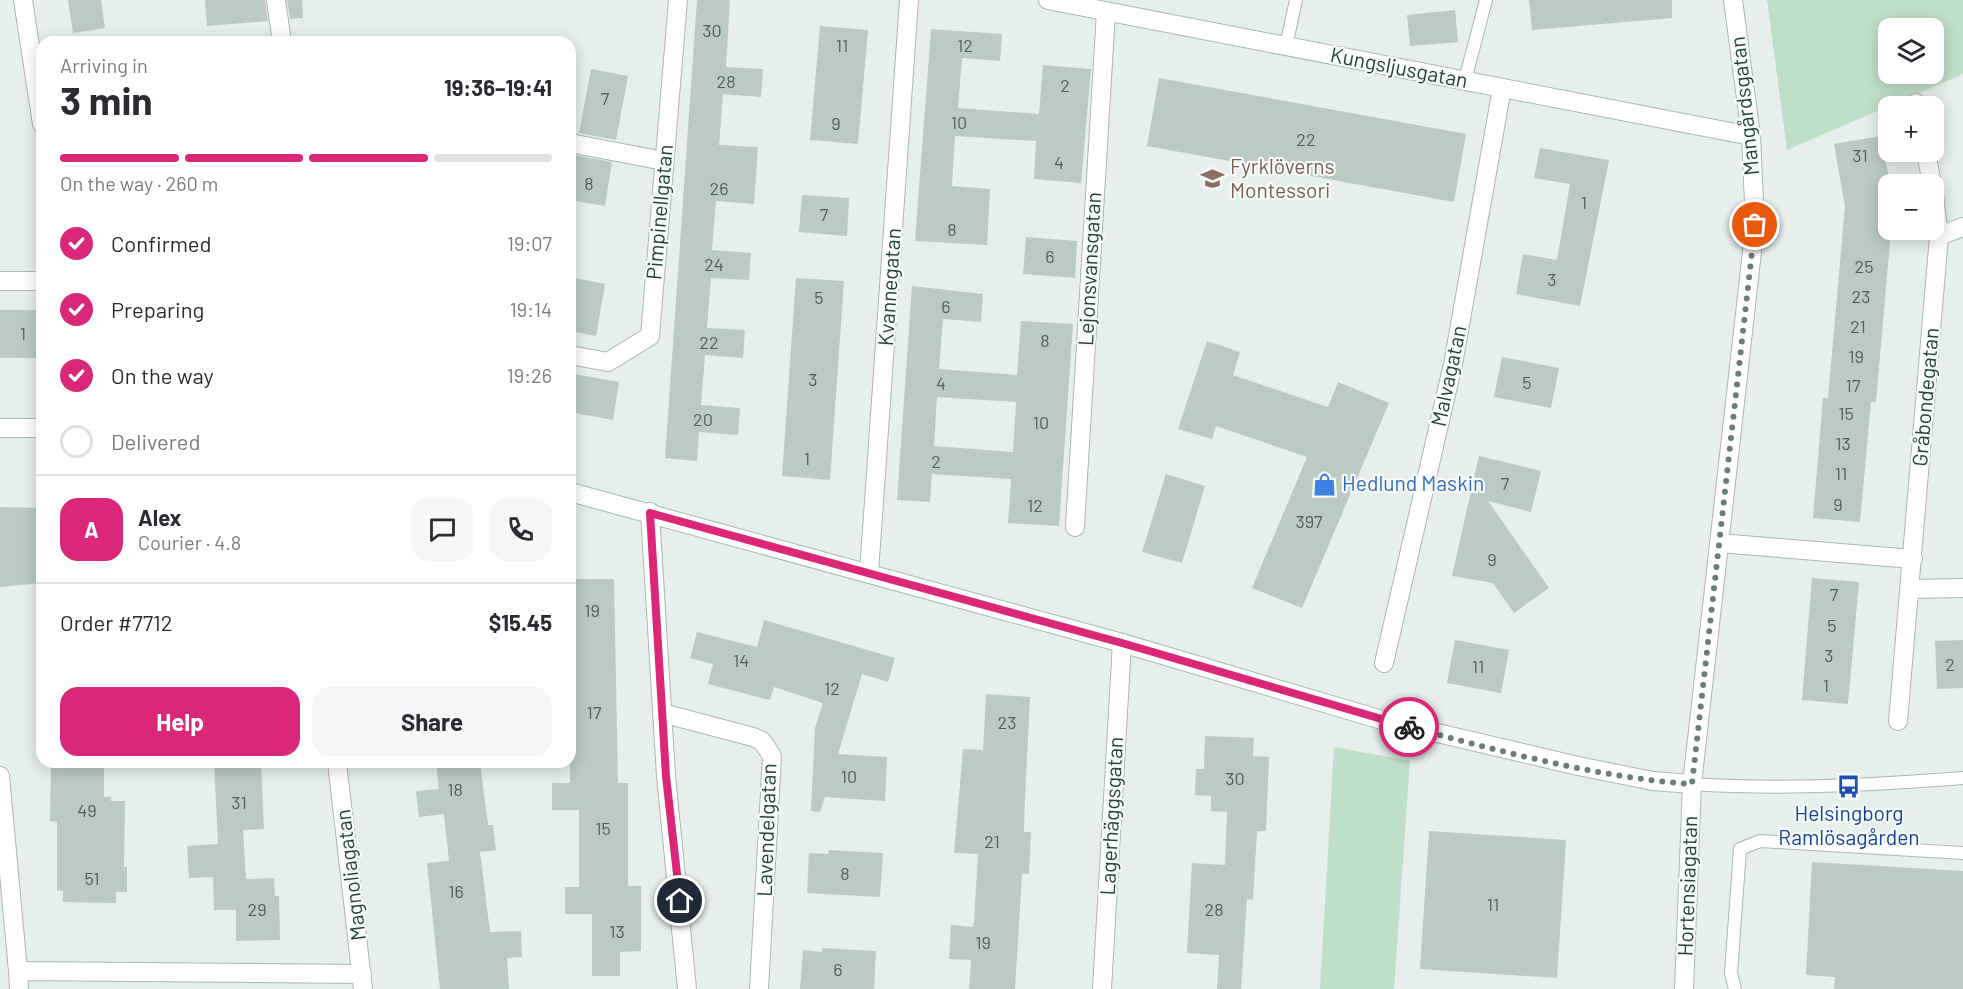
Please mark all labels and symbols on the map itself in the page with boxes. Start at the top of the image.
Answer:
house number: 30 [702,19,722,41]
house number: 11 [836,34,848,56]
house number: 12 [957,34,973,56]
street label: Mangårdsgatan [1724,35,1763,177]
street label: Kungsljusgatan [1328,41,1470,92]
house number: 28 [716,70,736,92]
house number: 2 [1060,74,1070,96]
house number: 7 [601,87,610,109]
house number: 10 [951,111,967,133]
house number: 9 [831,112,841,134]
house number: 22 [1296,128,1316,150]
street label: Pimpinellgatan [640,143,677,281]
house number: 31 [1852,144,1868,166]
house number: 4 [1054,151,1064,173]
place label: Fyrklöverns Montessori [1230,153,1335,202]
school or university icon: Fyrklöverns Montessori [1199,166,1225,192]
house number: 8 [584,172,594,194]
house number: 26 [710,177,728,199]
street label: Lejonsvansgatan [1072,191,1105,346]
house number: 1 [1581,191,1587,213]
pin [1729,199,1780,250]
house number: 7 [820,203,829,225]
house number: 8 [947,218,957,240]
street label: Kvannegatan [872,227,905,347]
house number: 6 [1045,245,1055,267]
house number: 24 [704,253,724,275]
house number: 25 [1855,255,1873,277]
house number: 3 [1547,268,1557,290]
house number: 23 [1852,285,1870,307]
house number: 5 [814,286,824,308]
house number: 6 [941,295,951,317]
house number: 21 [1850,315,1866,337]
house number: 1 [20,322,26,344]
street label: Malvagatan [1425,323,1470,428]
street label: Gråbondegatan [1906,326,1943,467]
house number: 8 [1040,329,1050,351]
house number: 22 [699,331,719,353]
house number: 19 [1848,345,1864,367]
house number: 3 [808,368,818,390]
house number: 5 [1522,371,1532,393]
house number: 4 [936,372,946,394]
house number: 17 [1846,374,1861,396]
house number: 15 [1838,402,1854,424]
house number: 20 [693,408,713,430]
house number: 10 [1033,411,1049,433]
house number: 13 [1835,432,1851,454]
house number: 1 [804,447,810,469]
house number: 2 [931,450,941,472]
house number: 11 [1835,462,1847,484]
place label: Hedlund Maskin [1342,470,1484,495]
shop icon: Hedlund Maskin [1311,471,1337,497]
house number: 7 [1501,472,1510,494]
house number: 9 [1833,493,1843,515]
house number: 12 [1027,494,1043,516]
house number: 397 [1295,510,1323,532]
house number: 9 [1487,548,1497,570]
house number: 7 [1830,583,1839,605]
house number: 19 [584,599,600,621]
house number: 5 [1827,614,1837,636]
house number: 3 [1824,644,1834,666]
house number: 14 [733,649,749,671]
house number: 2 [1945,653,1955,675]
house number: 11 [1472,655,1484,677]
house number: 1 [1823,674,1829,696]
house number: 12 [824,677,840,699]
courier [1379,697,1439,757]
house number: 17 [587,701,602,723]
house number: 23 [998,711,1016,733]
street label: Lagerhäggsgatan [1094,736,1127,896]
street label: Lavendelgatan [751,763,780,897]
house number: 10 [841,765,857,787]
house number: 30 [1225,767,1245,789]
bus stop icon: Helsingborg Ramlösagården [1836,773,1862,799]
house number: 18 [447,778,463,800]
house number: 31 [231,791,247,813]
house number: 49 [77,799,97,821]
place label: Helsingborg Ramlösagården [1778,800,1920,849]
street label: Magnoliagatan [329,808,370,942]
street label: Hortensiagatan [1672,815,1701,957]
house number: 15 [595,817,611,839]
house number: 21 [984,830,1000,852]
house number: 8 [840,862,850,884]
house number: 51 [84,867,100,889]
pin [654,875,705,926]
house number: 16 [448,880,464,902]
house number: 11 [1487,893,1499,915]
house number: 29 [247,898,267,920]
house number: 28 [1204,898,1224,920]
house number: 13 [609,920,625,942]
house number: 19 [975,931,991,953]
house number: 6 [833,958,843,980]

